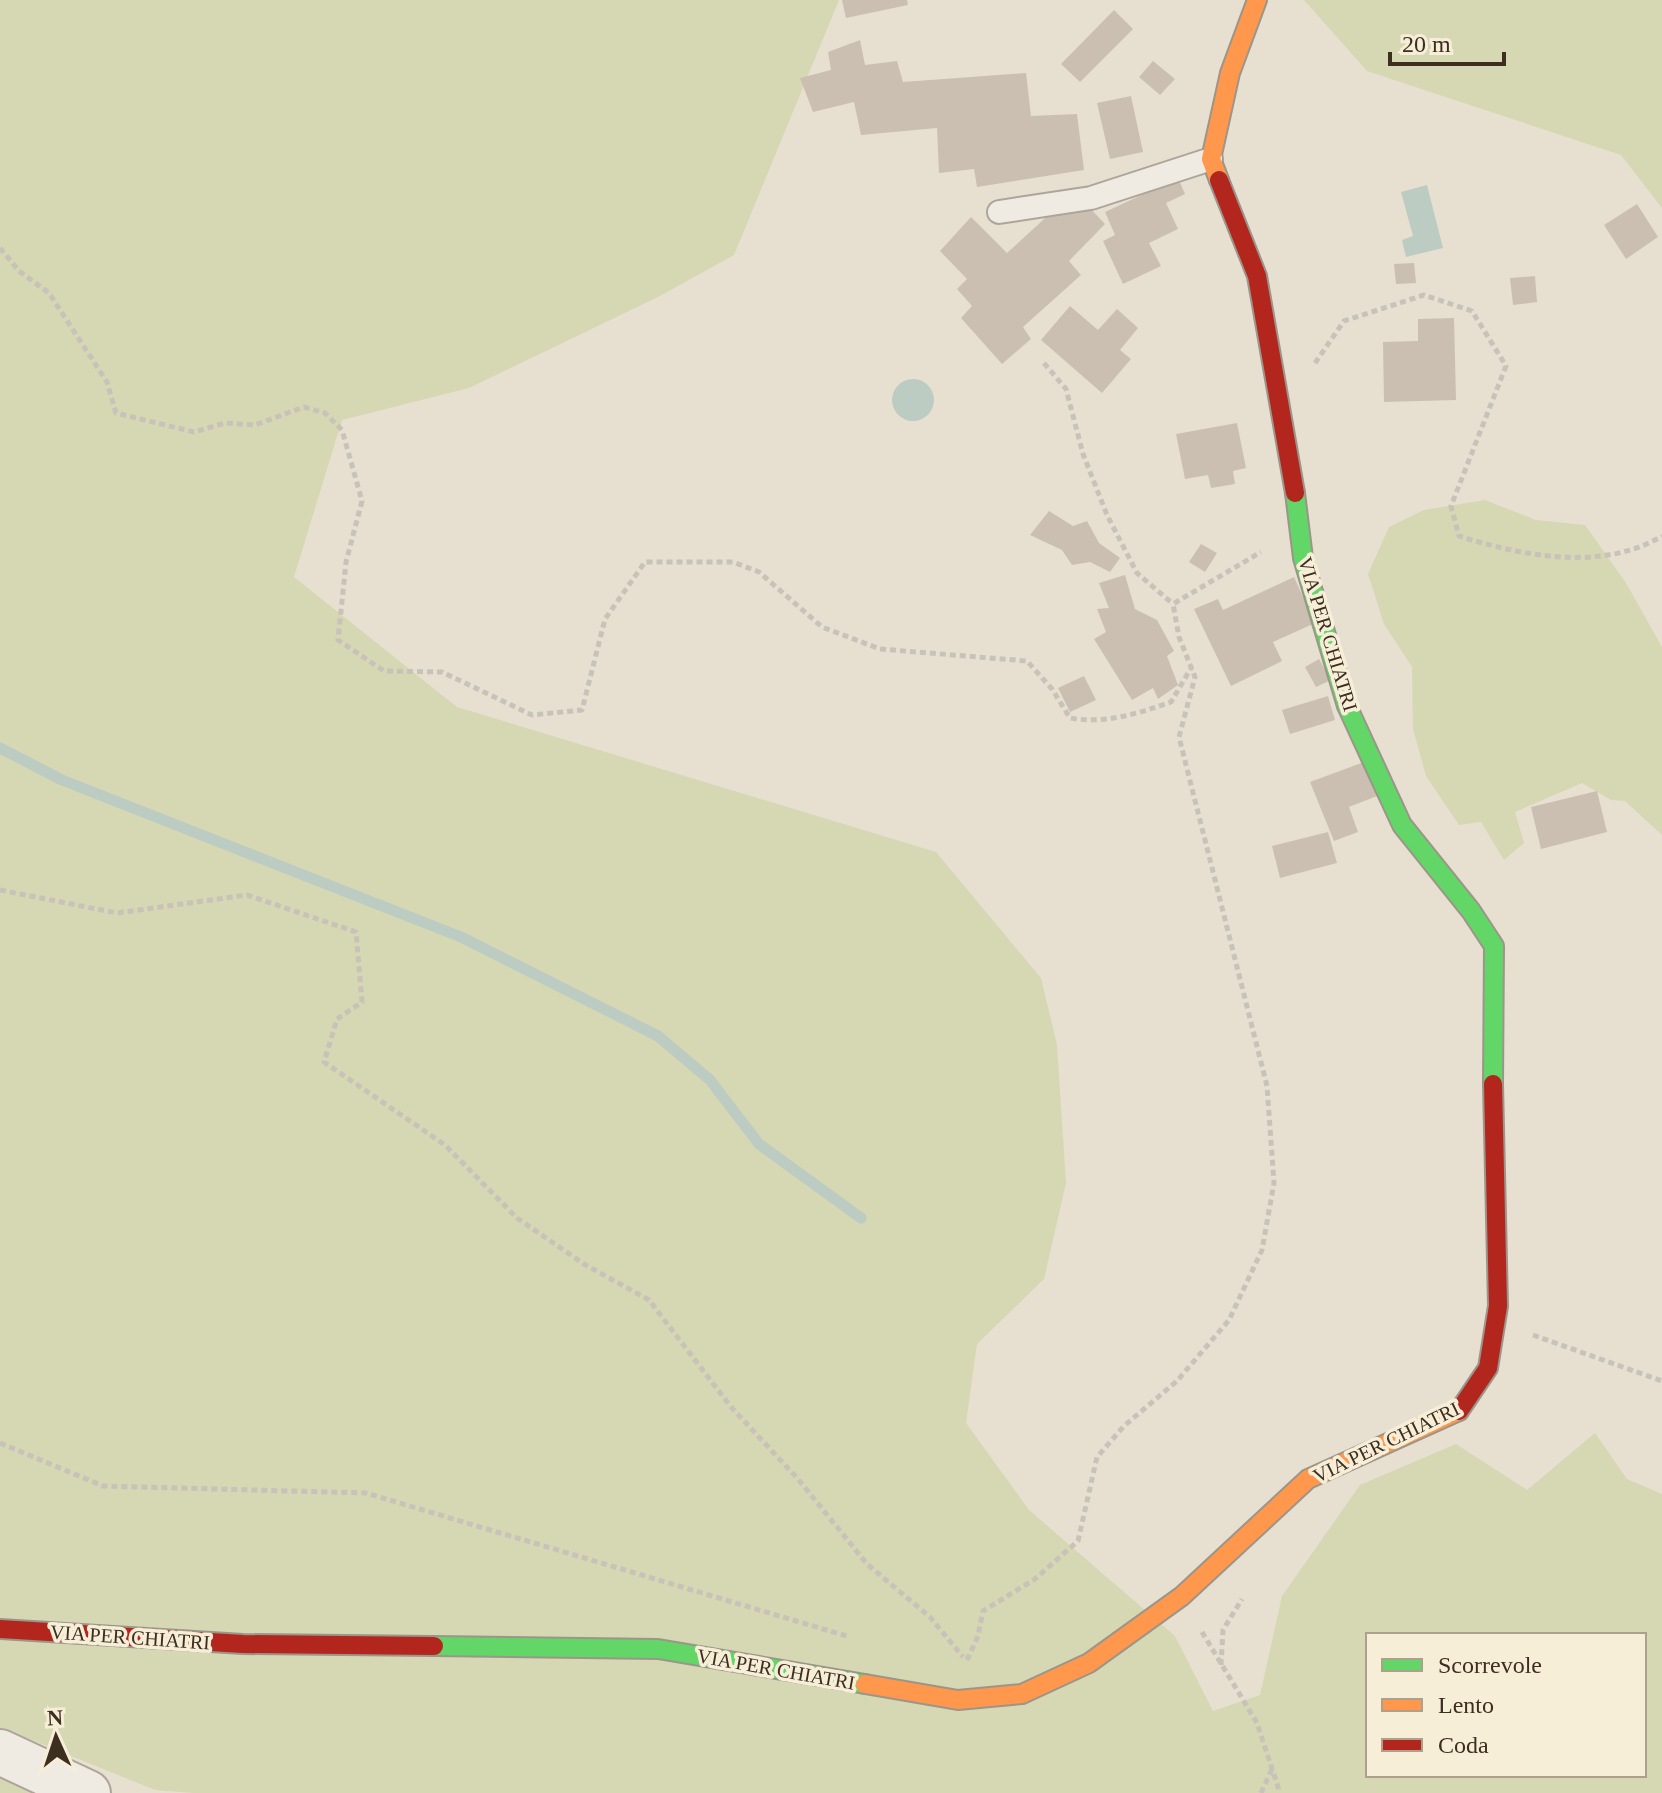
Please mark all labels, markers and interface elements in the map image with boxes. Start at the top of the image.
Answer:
scale bar [1390,16,1504,66]
text: 20 m [1402,31,1451,57]
street label: VIA PER CHIATRI [1294,554,1362,714]
street label: VIA PER CHIATRI [1309,1397,1463,1487]
street label: VIA PER CHIATRI [49,1620,211,1654]
legend [1366,1633,1646,1777]
street label: VIA PER CHIATRI [695,1644,857,1694]
text: Scorrevole [1438,1652,1542,1678]
text: Lento [1438,1692,1494,1718]
north arrow [16,1697,96,1777]
text: N [46,1705,64,1730]
text: Coda [1438,1732,1489,1758]

